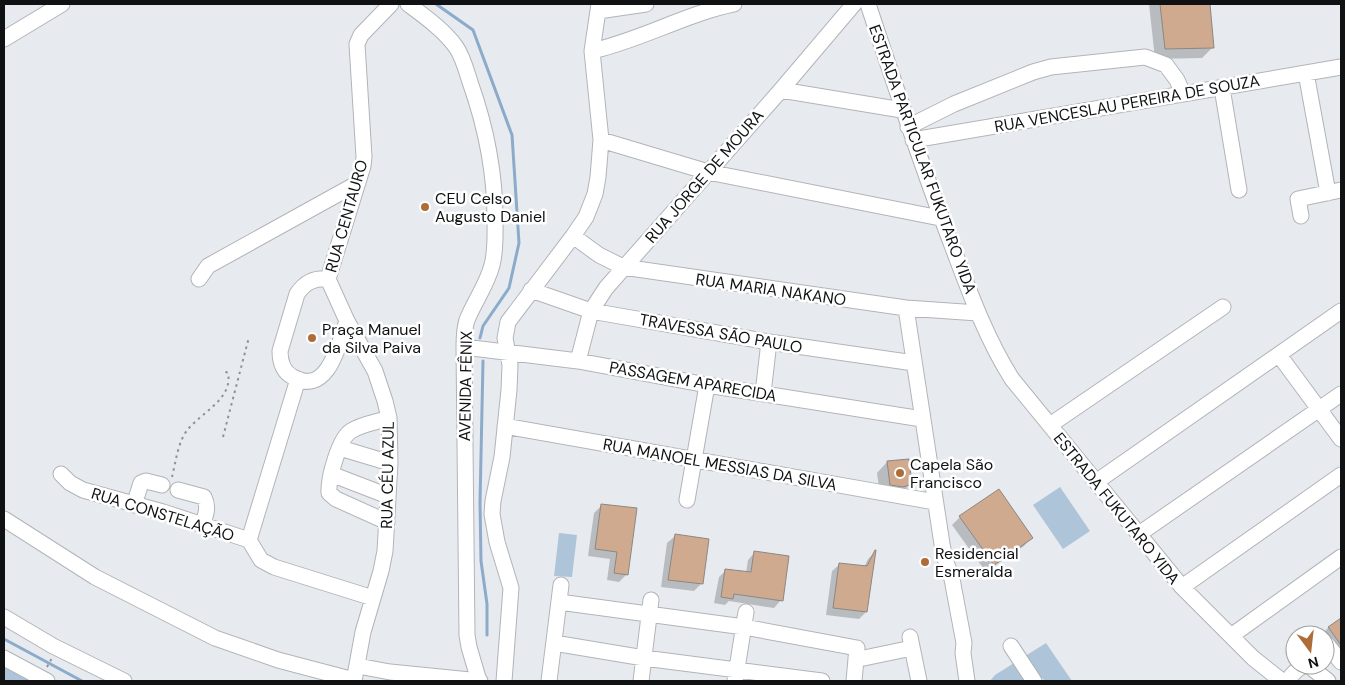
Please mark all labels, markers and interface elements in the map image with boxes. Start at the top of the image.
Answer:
street label: ESTRADA PARTICULAR FUKUTARO YIDA [864,22,981,297]
street label: RUA VENCESLAU PEREIRA DE SOUZA [993,70,1262,137]
street label: RUA JORGE DE MOURA [641,105,768,248]
street label: RUA CENTAURO [320,157,373,275]
place label: CEU Celso Augusto Daniel [435,188,546,227]
marker: CEU Celso Augusto Daniel [419,201,431,213]
street label: RUA MARIA NAKANO [694,269,847,310]
street label: TRAVESSA SÃO PAULO [638,309,804,358]
place label: Praça Manuel da Silva Paiva [322,319,421,358]
street label: AVENIDA FÊNIX [454,330,477,442]
marker: Praça Manuel da Silva Paiva [306,332,318,344]
street label: PASSAGEM APARECIDA [608,356,779,407]
street label: RUA CÉU AZUL [376,421,399,529]
street label: ESTRADA FUKUTARO YIDA [1049,428,1185,589]
street label: RUA MANOEL MESSIAS DA SILVA [601,434,839,495]
place label: Capela São Francisco [910,454,993,493]
marker: Capela São Francisco [894,467,906,479]
street label: RUA CONSTELAÇÃO [89,483,237,546]
place label: Residencial Esmeralda [935,543,1019,582]
marker: Residencial Esmeralda [919,556,931,568]
north arrow [1285,625,1335,675]
text: N [1306,653,1321,673]

